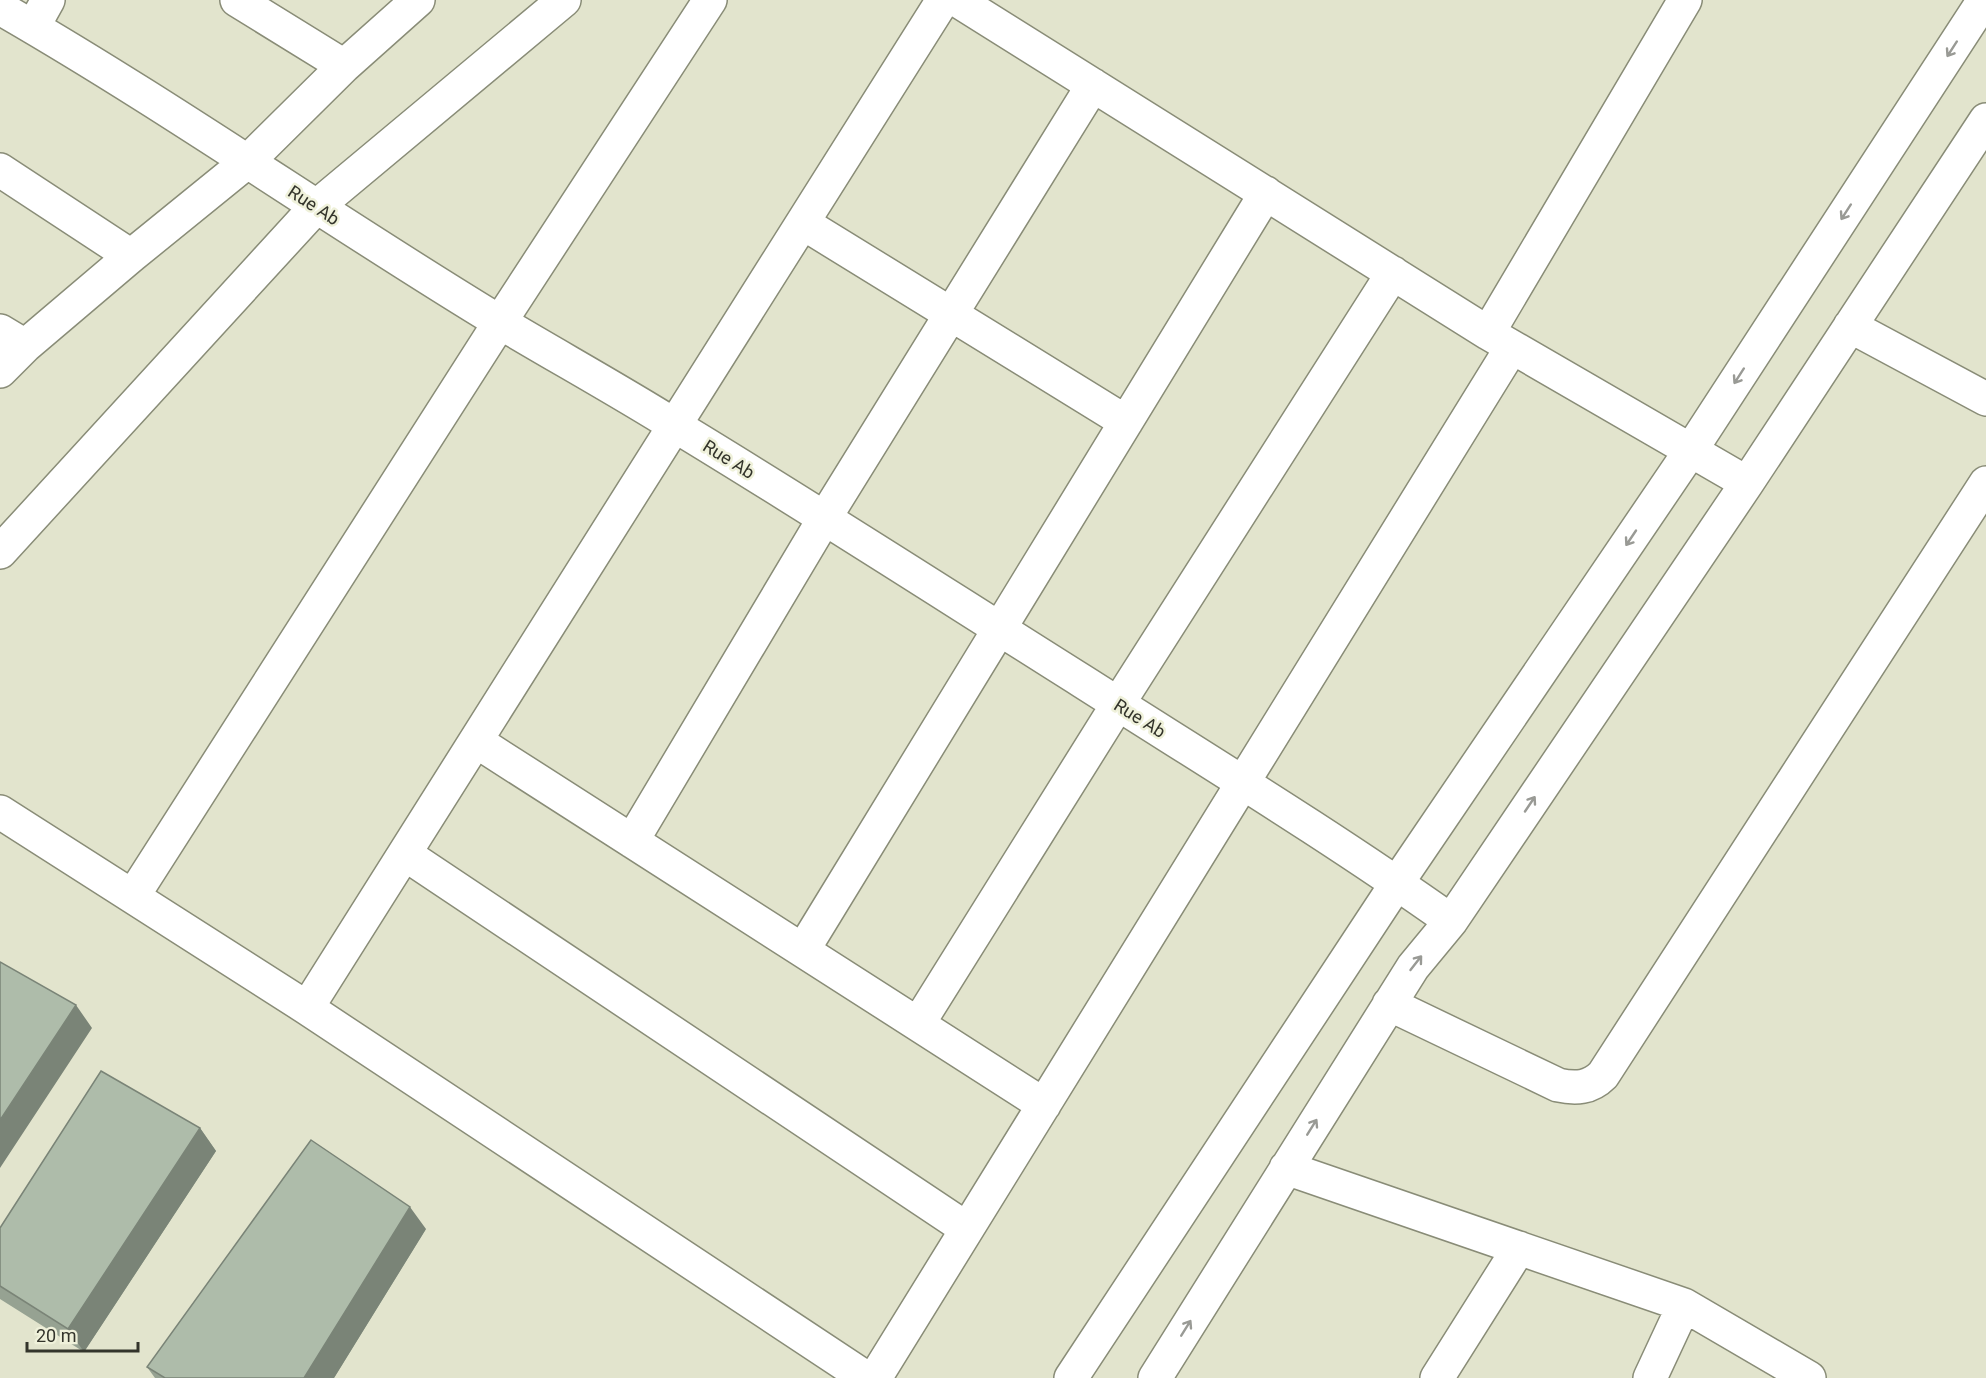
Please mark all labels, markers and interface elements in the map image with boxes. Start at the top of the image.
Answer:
one-way arrow [1946,40,1958,57]
street label: Rue Ab [284,181,344,229]
one-way arrow [1839,204,1852,221]
one-way arrow [1733,367,1745,384]
street label: Rue Ab [699,435,759,483]
one-way arrow [1625,530,1637,546]
street label: Rue Ab [1110,694,1170,742]
one-way arrow [1524,797,1536,813]
one-way arrow [1410,955,1423,971]
one-way arrow [1306,1119,1318,1136]
scale bar [27,1315,138,1353]
one-way arrow [1181,1320,1193,1337]
text: 20 m [36,1325,76,1346]

